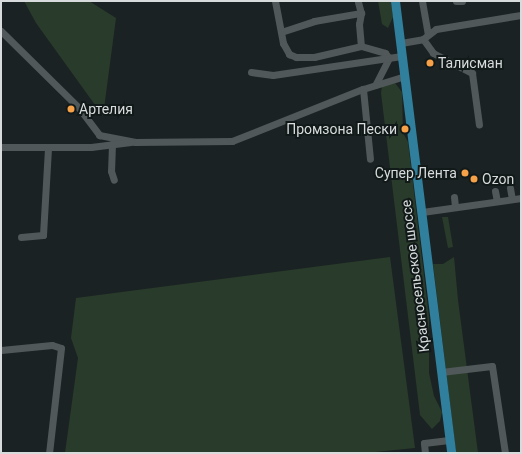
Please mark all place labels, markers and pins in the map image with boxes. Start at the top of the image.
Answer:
place label: Талисман [438,55,503,71]
marker: Талисман [425,58,435,68]
place label: Артелия [79,101,133,117]
marker: Артелия [66,104,76,114]
place label: Промзона Пески [286,121,397,137]
marker: Промзона Пески [400,124,410,134]
place label: Супер Лента [375,165,457,181]
marker: Супер Лента [460,168,470,178]
place label: Ozon [482,171,514,187]
marker: Ozon [469,174,479,184]

